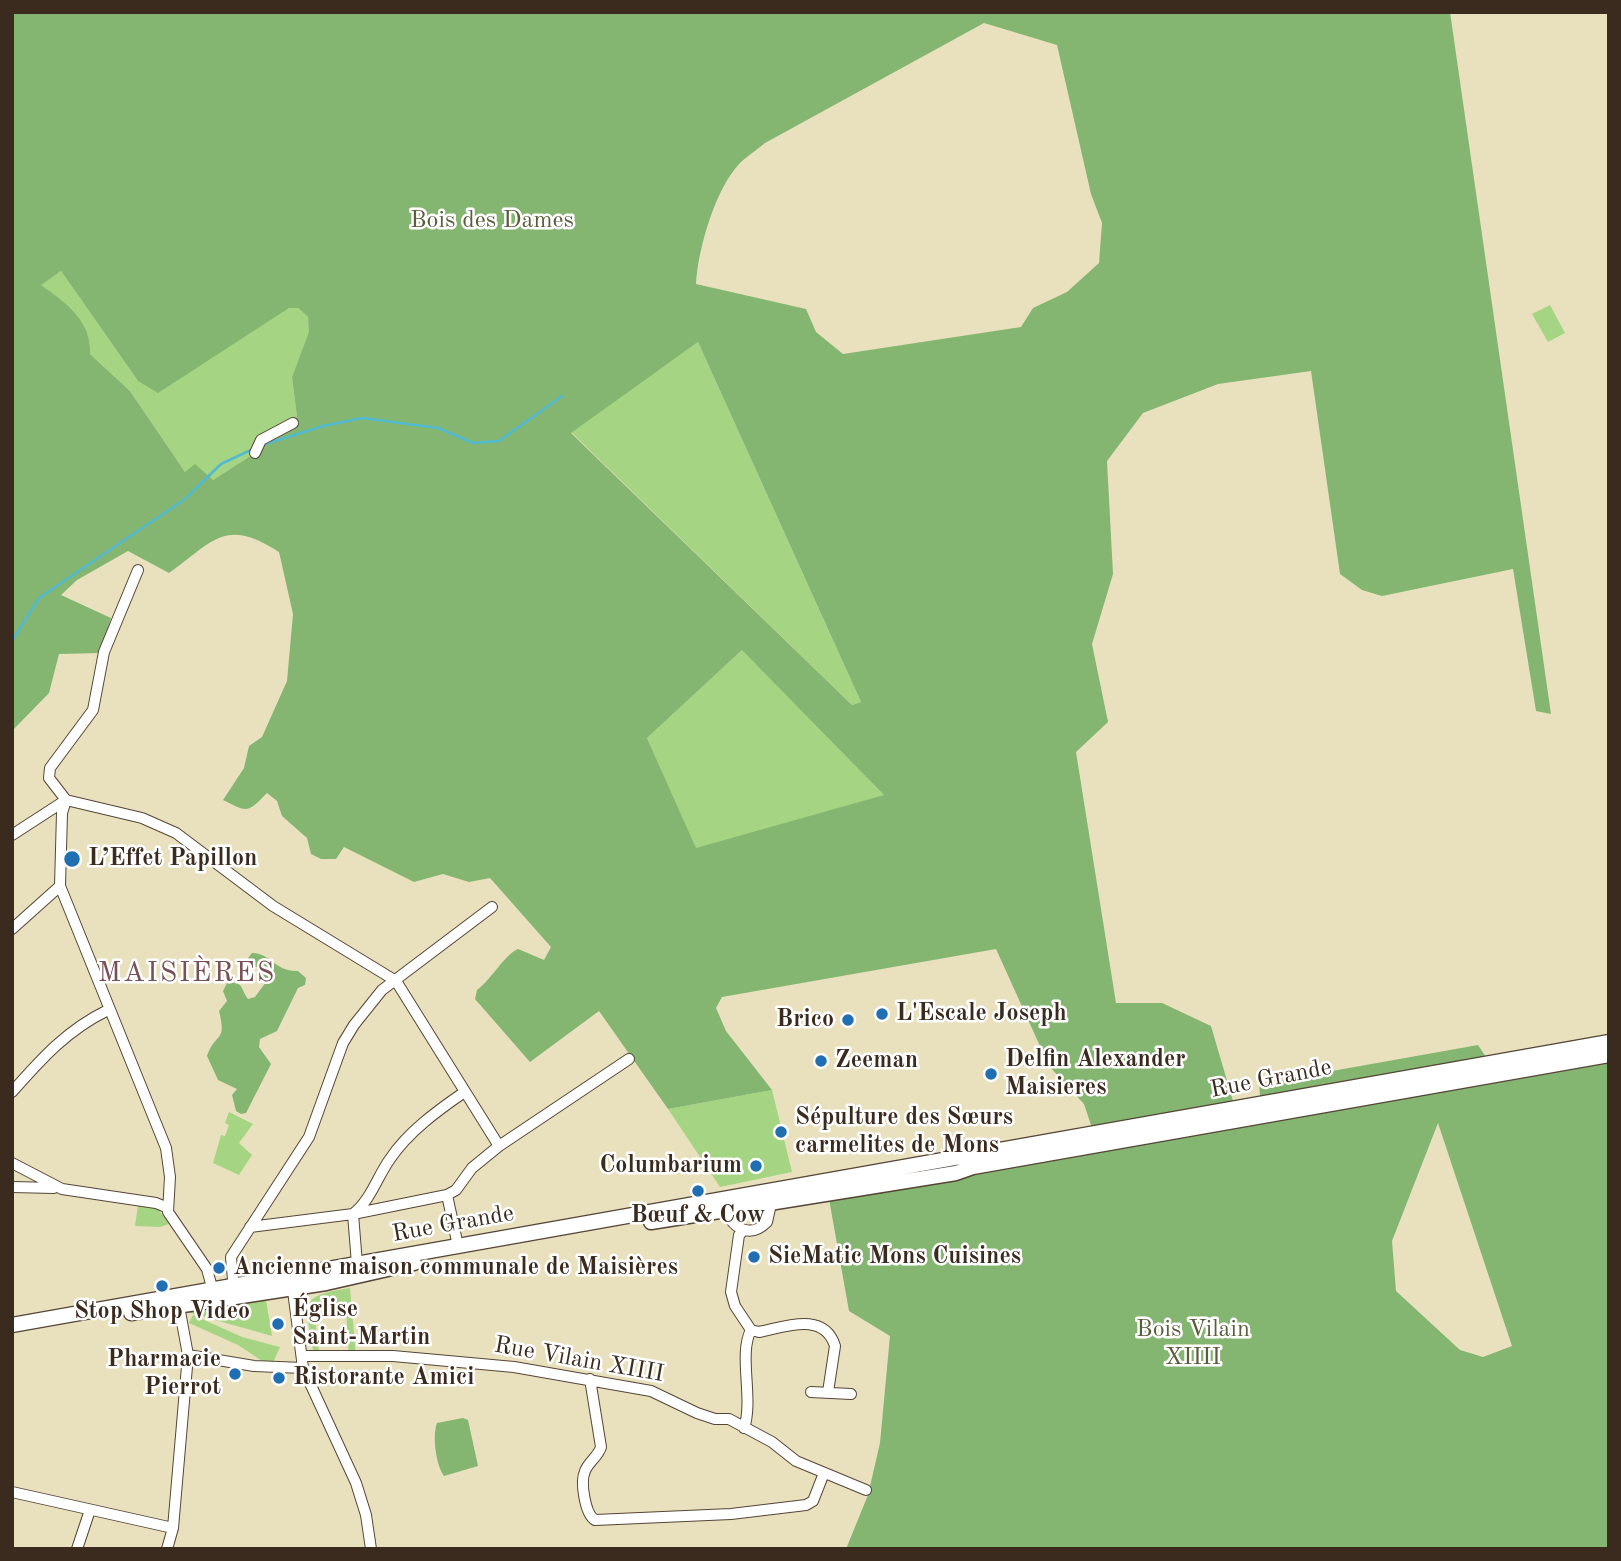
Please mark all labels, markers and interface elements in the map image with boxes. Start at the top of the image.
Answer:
park label: Bois des Dames [410,207,574,235]
place label: L’Effet Papillon [88,845,257,873]
marker: L’Effet Papillon [62,849,82,869]
district label: MAISIÈRES [99,957,275,991]
place label: L'Escale Joseph [896,1000,1067,1028]
place label: Brico [776,1006,834,1034]
marker: L'Escale Joseph [874,1006,890,1022]
marker: Brico [840,1012,856,1028]
place label: Delfin Alexander Maisieres [1005,1046,1186,1102]
place label: Zeeman [835,1047,918,1075]
marker: Zeeman [813,1053,829,1069]
street label: Rue Grande [1208,1053,1334,1105]
marker: Delfin Alexander Maisieres [983,1066,999,1082]
place label: Sépulture des Sœurs carmelites de Mons [795,1104,1013,1160]
marker: Sépulture des Sœurs carmelites de Mons [773,1124,789,1140]
place label: Columbarium [599,1152,742,1180]
marker: Columbarium [748,1158,764,1174]
marker: Bœuf & Cow [690,1183,706,1199]
street label: Rue Grande [390,1199,516,1249]
place label: Bœuf & Cow [631,1202,765,1230]
place label: SieMatic Mons Cuisines [768,1243,1021,1271]
marker: SieMatic Mons Cuisines [746,1249,762,1265]
place label: Ancienne maison communale de Maisières [233,1254,678,1282]
marker: Ancienne maison communale de Maisières [211,1260,227,1276]
marker: Stop Shop Video [154,1278,170,1294]
place label: Église Saint-Martin [292,1296,430,1352]
place label: Stop Shop Video [74,1298,250,1326]
marker: Église Saint-Martin [270,1316,286,1332]
park label: Bois Vilain XIIII [1136,1316,1250,1372]
street label: Rue Vilain XIIII [492,1331,666,1389]
place label: Pharmacie Pierrot [107,1346,221,1402]
place label: Ristorante Amici [293,1364,474,1392]
marker: Pharmacie Pierrot [227,1366,243,1382]
marker: Ristorante Amici [271,1370,287,1386]

